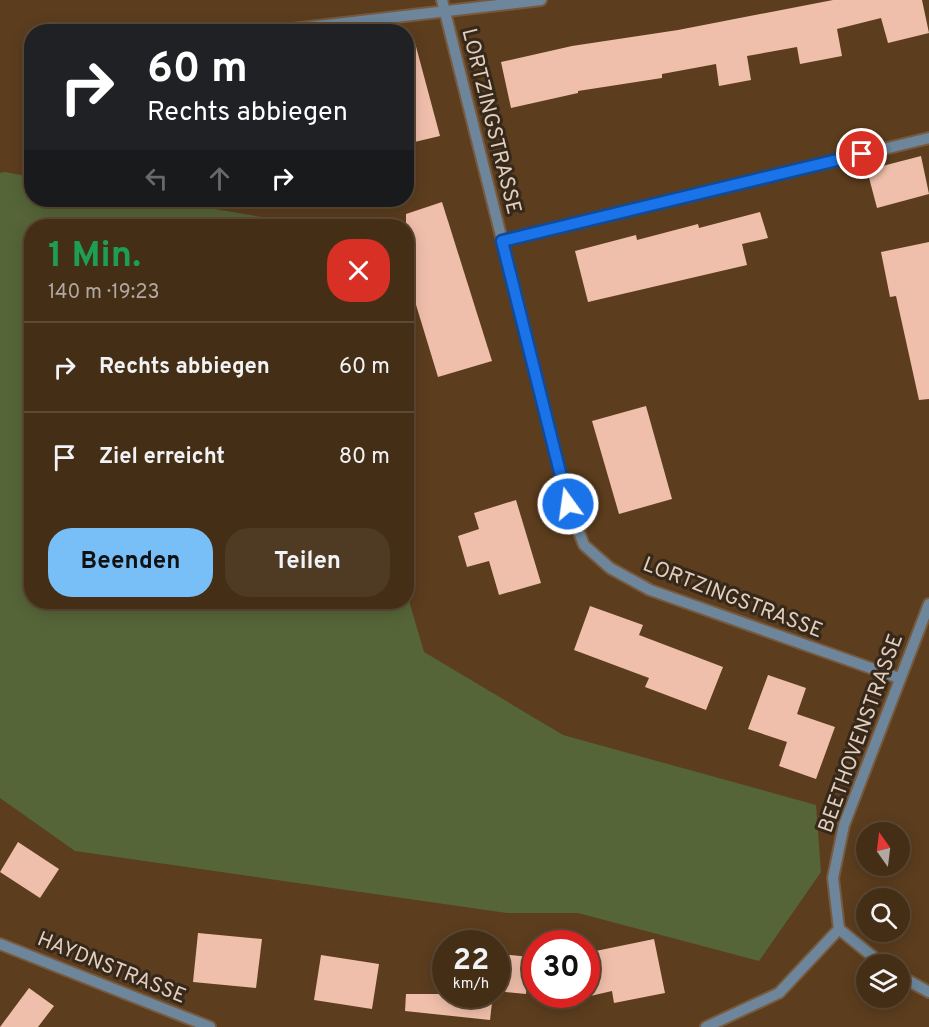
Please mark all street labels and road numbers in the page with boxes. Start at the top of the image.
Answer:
street label: LORTZINGSTRASSE [454,26,527,217]
street label: LORTZINGSTRASSE [639,552,826,645]
street label: BEETHOVENSTRASSE [813,630,910,837]
street label: HAYDNSTRASSE [33,926,190,1011]

